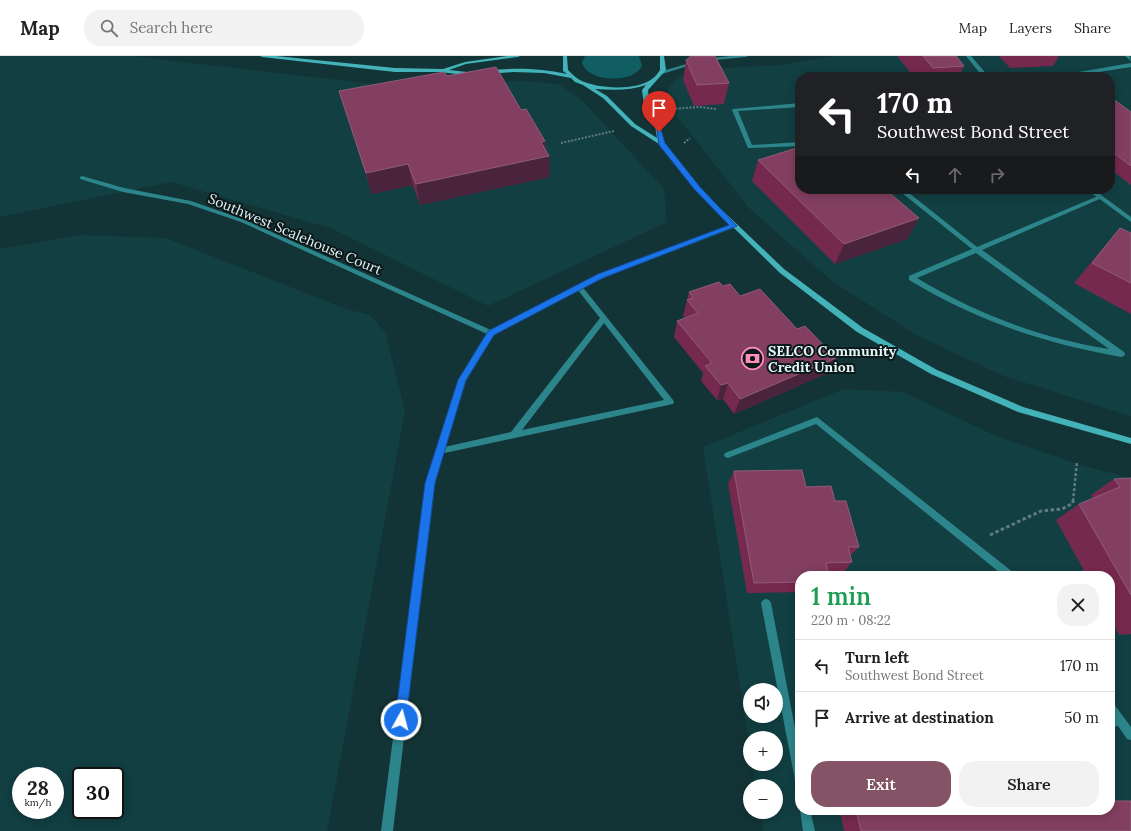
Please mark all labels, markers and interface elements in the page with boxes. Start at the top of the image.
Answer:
search box [84,10,364,46]
text: Map [20,16,60,40]
icon: search [98,17,120,39]
text: Search here [130,18,213,37]
text: Map [959,19,987,37]
text: Layers [1009,19,1052,37]
text: Share [1074,19,1111,37]
text: 170 m [877,85,952,121]
icon: left [811,88,863,140]
pin [642,91,676,132]
icon: arrive [648,97,670,119]
text: Southwest Bond Street [877,120,1069,143]
icon: left [902,164,924,186]
icon: ahead [944,164,966,186]
icon: right [986,164,1008,186]
street label: Southwest Scalehouse Court [205,189,385,279]
place label: SELCO Community Credit Union [768,342,897,376]
bank icon: SELCO Community Credit Union [740,346,766,372]
text: 1 min [811,581,871,612]
button: close [1057,584,1099,626]
text: 220 m · 08:22 [811,612,891,629]
text: Turn left [845,648,909,667]
icon: left [811,655,833,677]
text: 170 m [1060,656,1099,675]
text: Southwest Bond Street [845,667,984,684]
map controls [743,683,783,819]
button: sound [743,683,783,723]
position arrow [380,699,422,741]
icon: arrive [811,707,833,729]
text: Arrive at destination [845,708,994,727]
text: 50 m [1064,708,1099,727]
button: + [743,731,783,771]
button: Exit [811,761,951,807]
button: Share [959,761,1099,807]
speed limit sign: 30 [72,767,124,819]
text: 28 [27,775,49,800]
button: − [743,779,783,819]
text: km/h [24,796,52,809]

